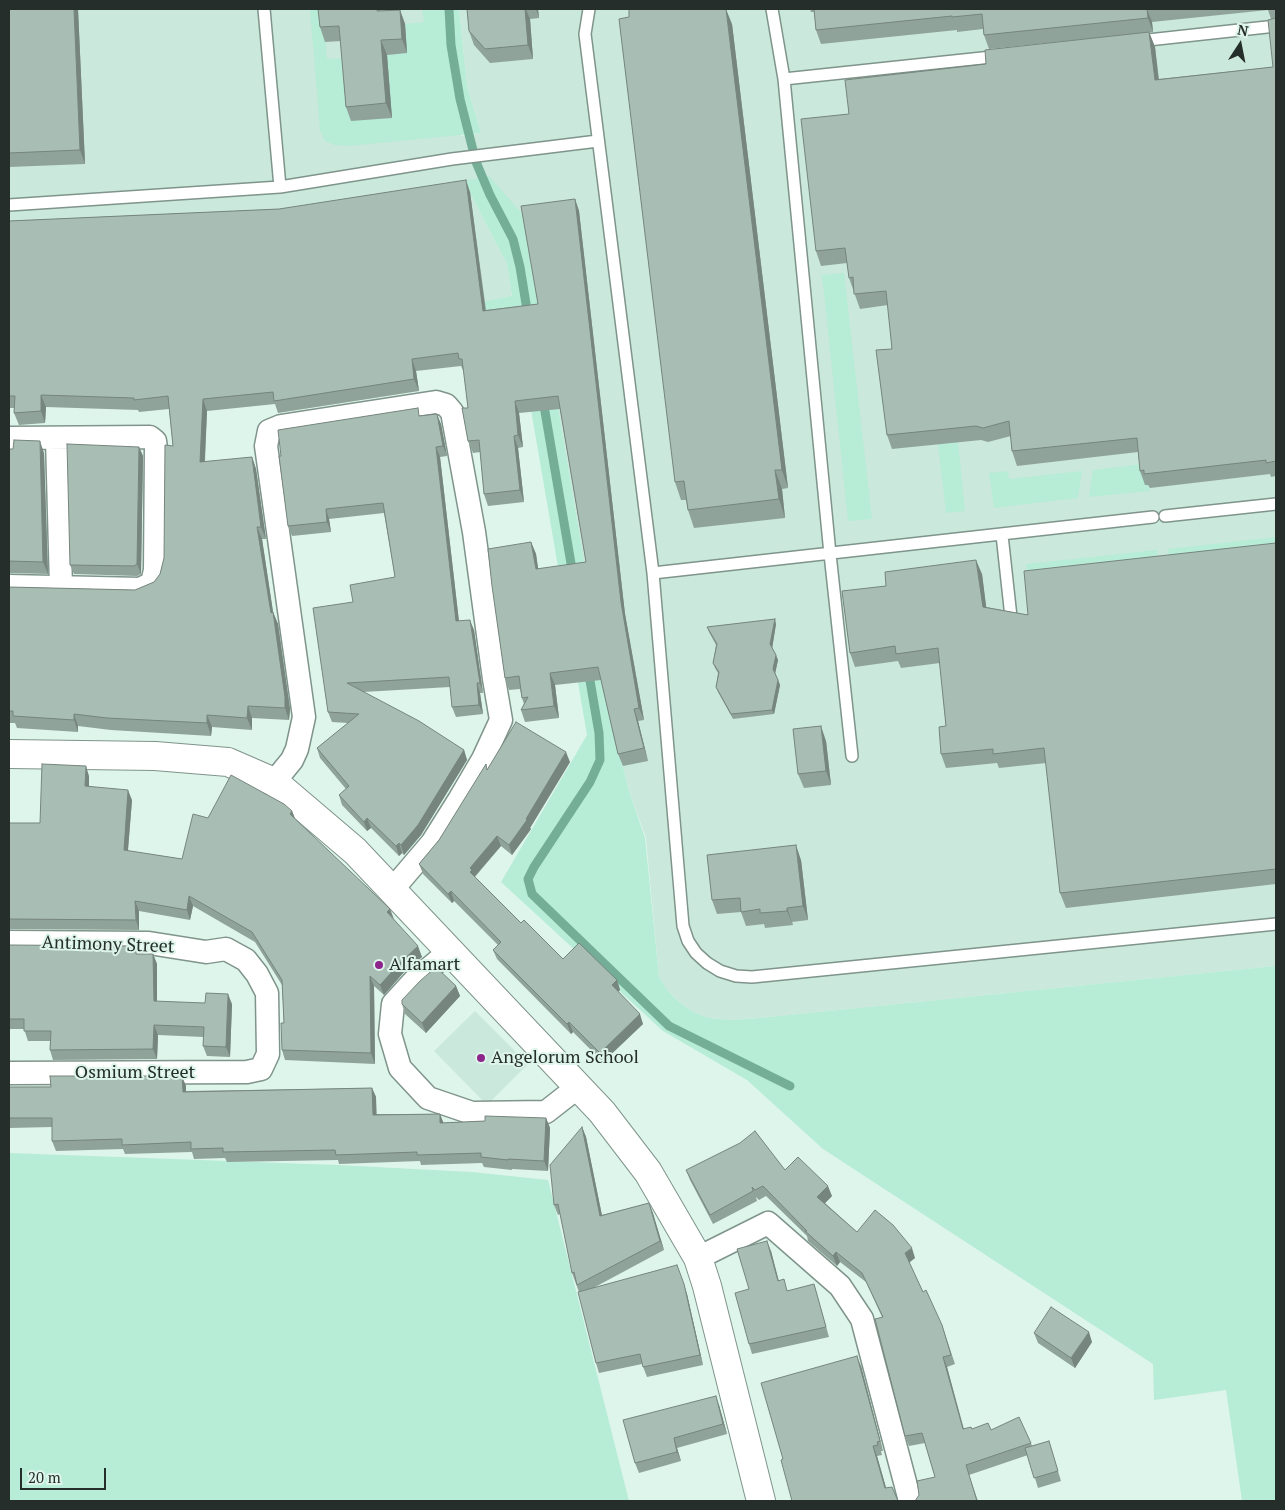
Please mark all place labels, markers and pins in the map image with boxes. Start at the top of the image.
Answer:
place label: Alfamart [389,954,460,976]
marker: Alfamart [373,959,385,971]
place label: Angelorum School [491,1047,639,1069]
marker: Angelorum School [475,1052,487,1064]

